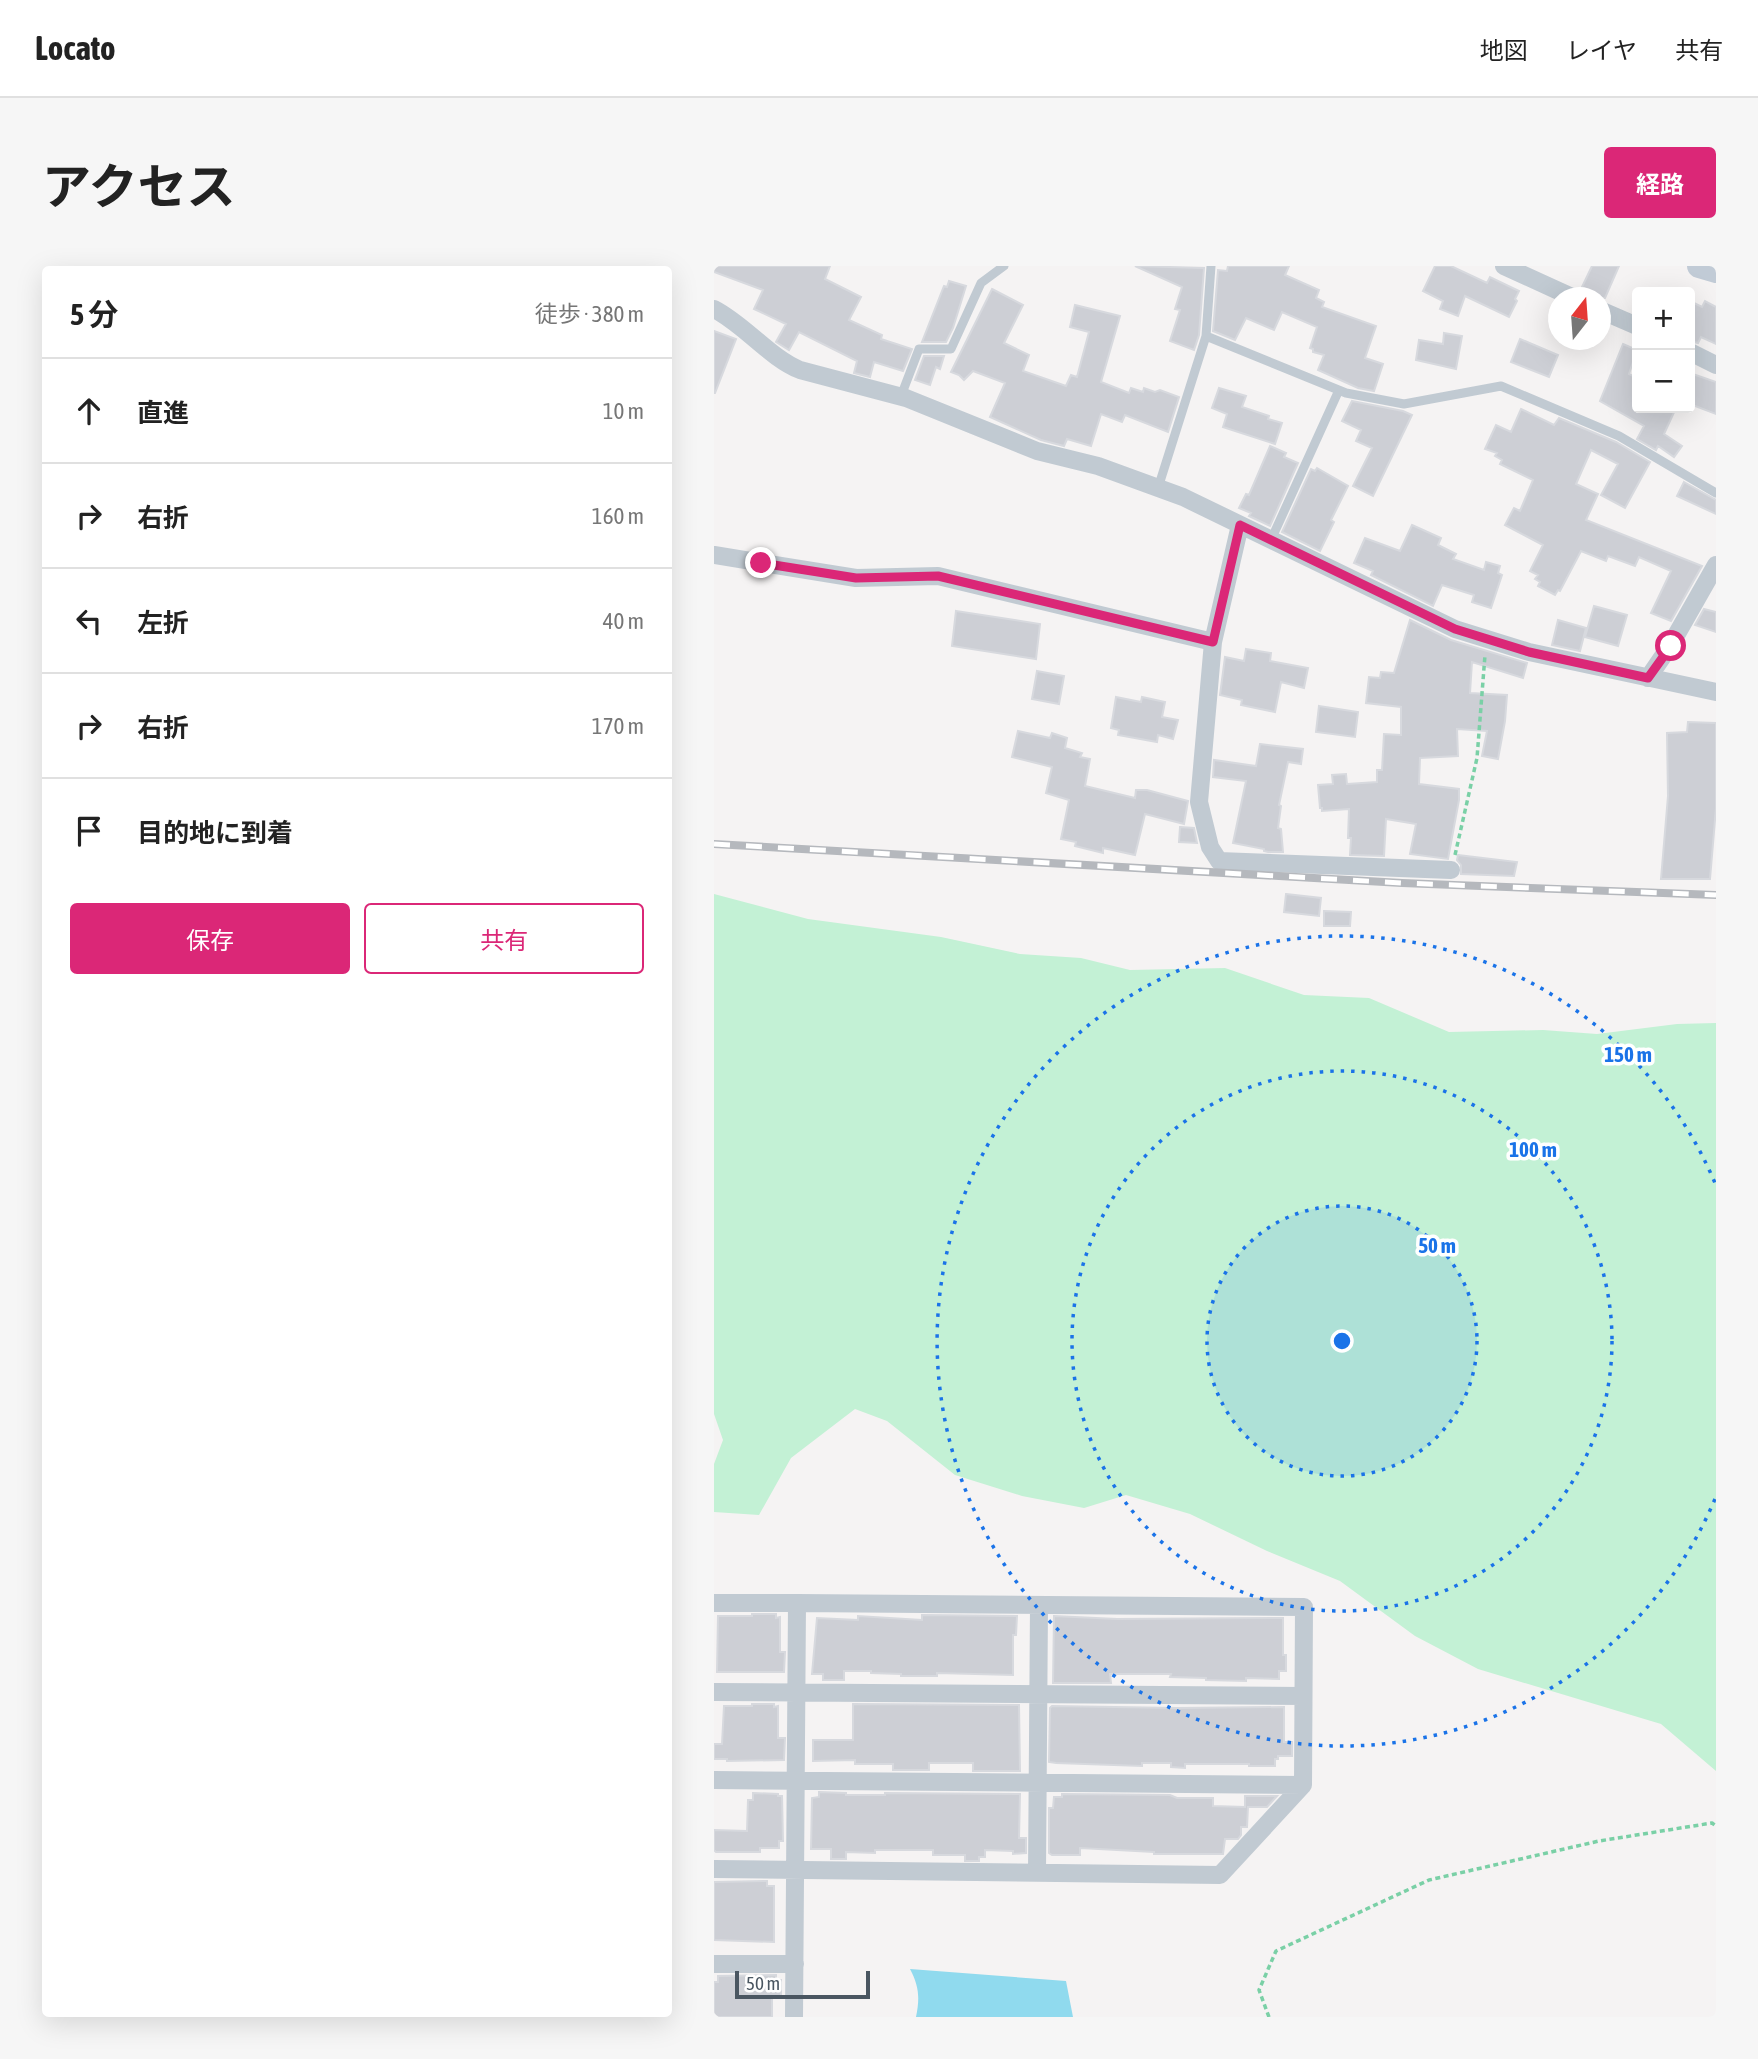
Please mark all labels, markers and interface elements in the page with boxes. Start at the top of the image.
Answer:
text: Locato [35,29,116,67]
text: 地図 [1480,37,1528,64]
text: レイヤ [1566,37,1637,64]
text: 共有 [1675,37,1723,64]
button: 経路 [1604,147,1716,218]
text: アクセス [42,158,236,214]
north arrow [1548,287,1611,350]
map controls [1632,287,1695,413]
button: + [1632,287,1695,350]
text: 5 分 [70,297,118,331]
text: 徒歩 · 380 m [535,301,644,327]
button: − [1632,350,1695,413]
icon: ahead [70,392,108,430]
text: 直進 [137,398,189,428]
text: 10 m [603,398,644,424]
icon: right [70,497,108,535]
text: 右折 [137,503,189,533]
text: 160 m [592,503,644,529]
route end [745,547,776,578]
icon: left [70,602,108,640]
text: 左折 [137,608,189,638]
text: 40 m [603,608,644,634]
route start [1655,630,1686,661]
icon: right [70,707,108,745]
text: 右折 [137,713,189,743]
text: 170 m [592,713,644,739]
icon: arrive [70,812,108,850]
text: 目的地に到着 [137,818,293,848]
button: 保存 [70,903,350,974]
button: 共有 [364,903,644,974]
text: 150 m [1604,1042,1652,1066]
text: 100 m [1509,1137,1557,1161]
text: 50 m [1418,1233,1456,1257]
centre of rings [1330,1329,1354,1353]
scale bar [735,1968,870,2000]
text: 50 m [746,1972,780,1994]

